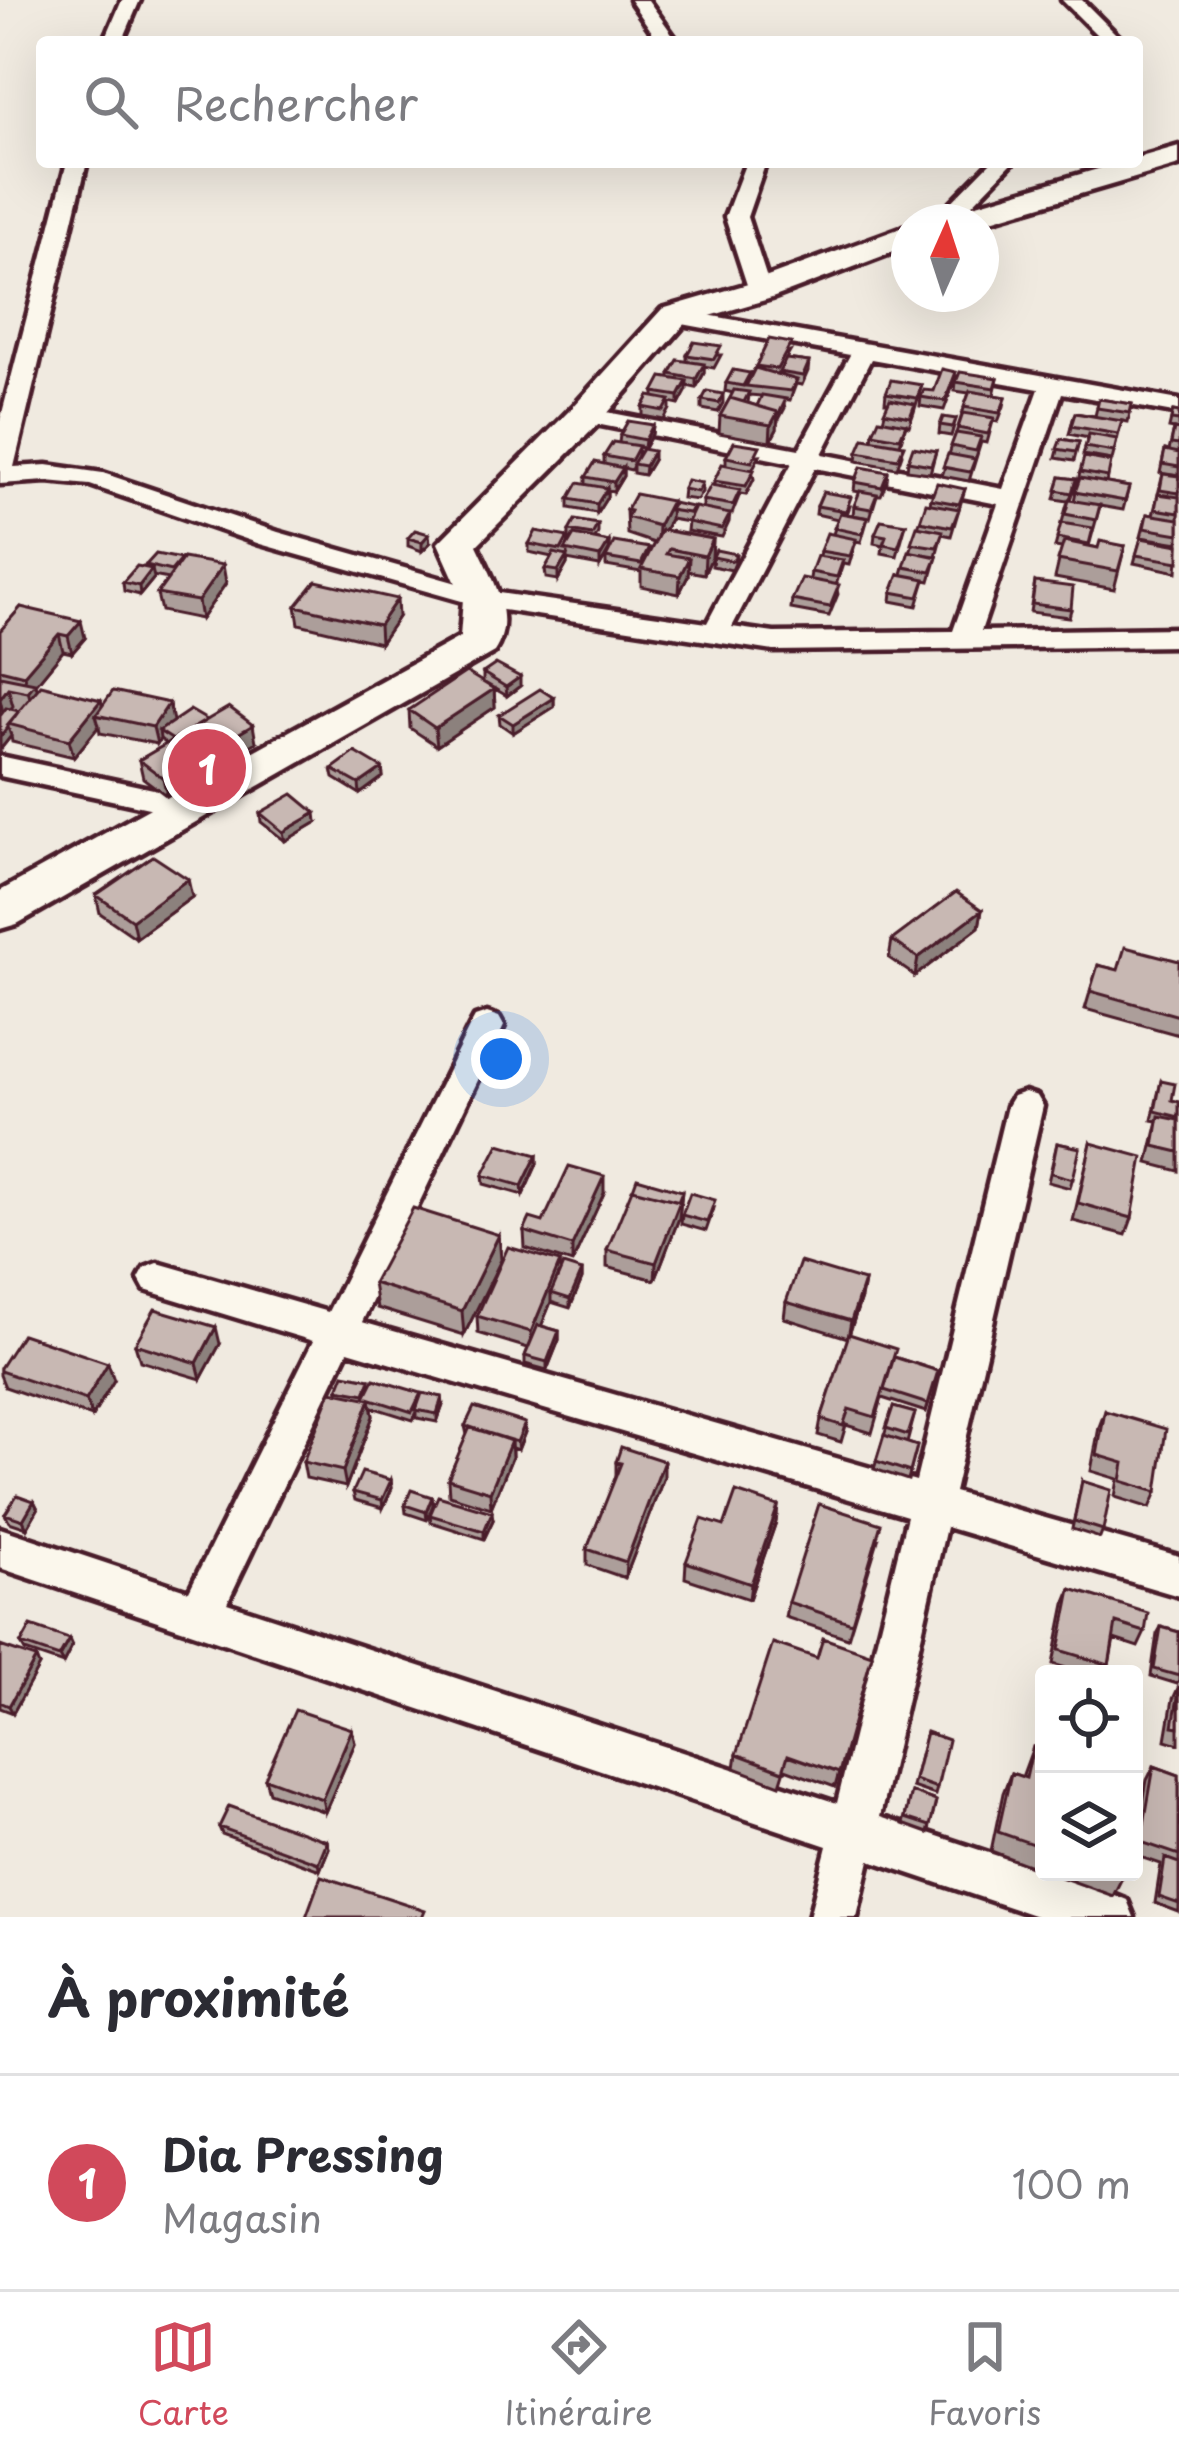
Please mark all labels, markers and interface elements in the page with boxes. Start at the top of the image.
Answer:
search box [36,36,1143,168]
text: Rechercher [174,68,418,136]
icon: search [78,69,144,135]
north arrow [891,204,999,312]
pin: 1 [168,723,246,813]
your location [471,1029,531,1089]
map controls [1035,1665,1143,1881]
button: locate [1035,1665,1143,1773]
button: layers [1035,1773,1143,1881]
text: À proximité [48,1957,349,2034]
text: Dia Pressing [162,2119,444,2187]
text: 1 [78,2153,96,2212]
text: 100 m [1012,2153,1131,2212]
text: Magasin [162,2187,322,2246]
tab: Carte [138,2314,229,2436]
tab: Itinéraire [504,2314,653,2436]
tab: Favoris [928,2314,1041,2436]

